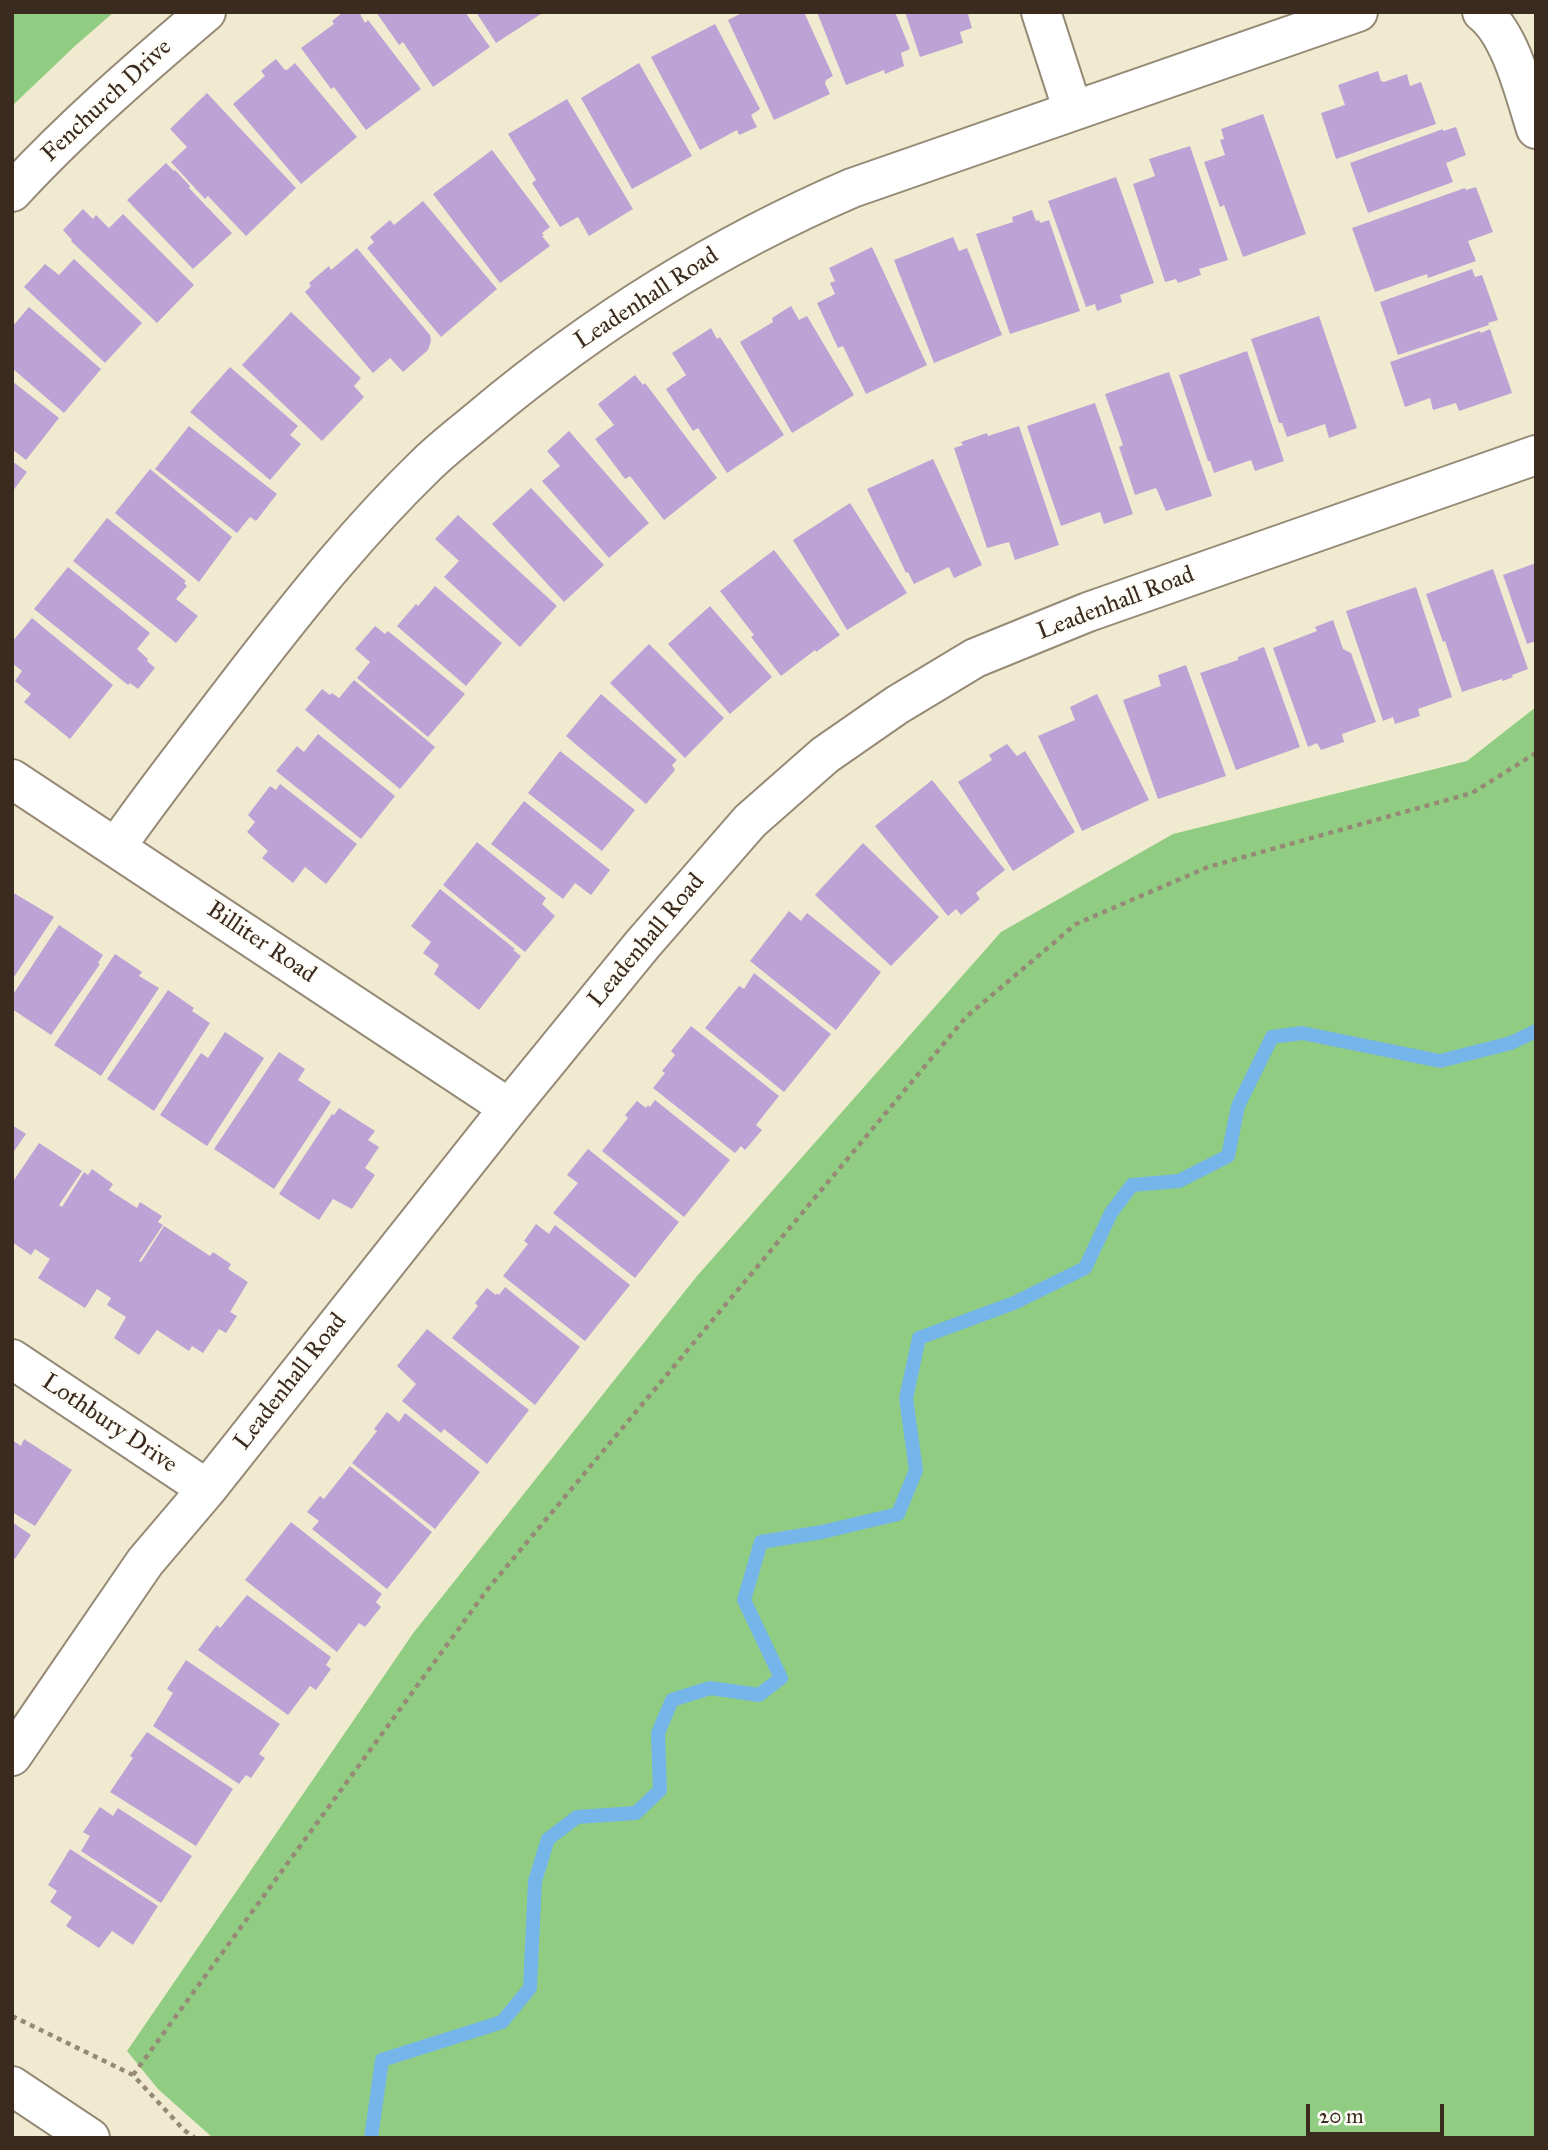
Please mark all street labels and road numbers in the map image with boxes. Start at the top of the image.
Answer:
street label: Fenchurch Drive [36,33,178,169]
street label: Leadenhall Road [570,242,724,356]
street label: Leadenhall Road [1034,561,1198,647]
street label: Leadenhall Road [583,868,711,1014]
street label: Billiter Road [201,896,321,990]
street label: Leadenhall Road [229,1308,353,1456]
street label: Lothbury Drive [36,1368,182,1480]

